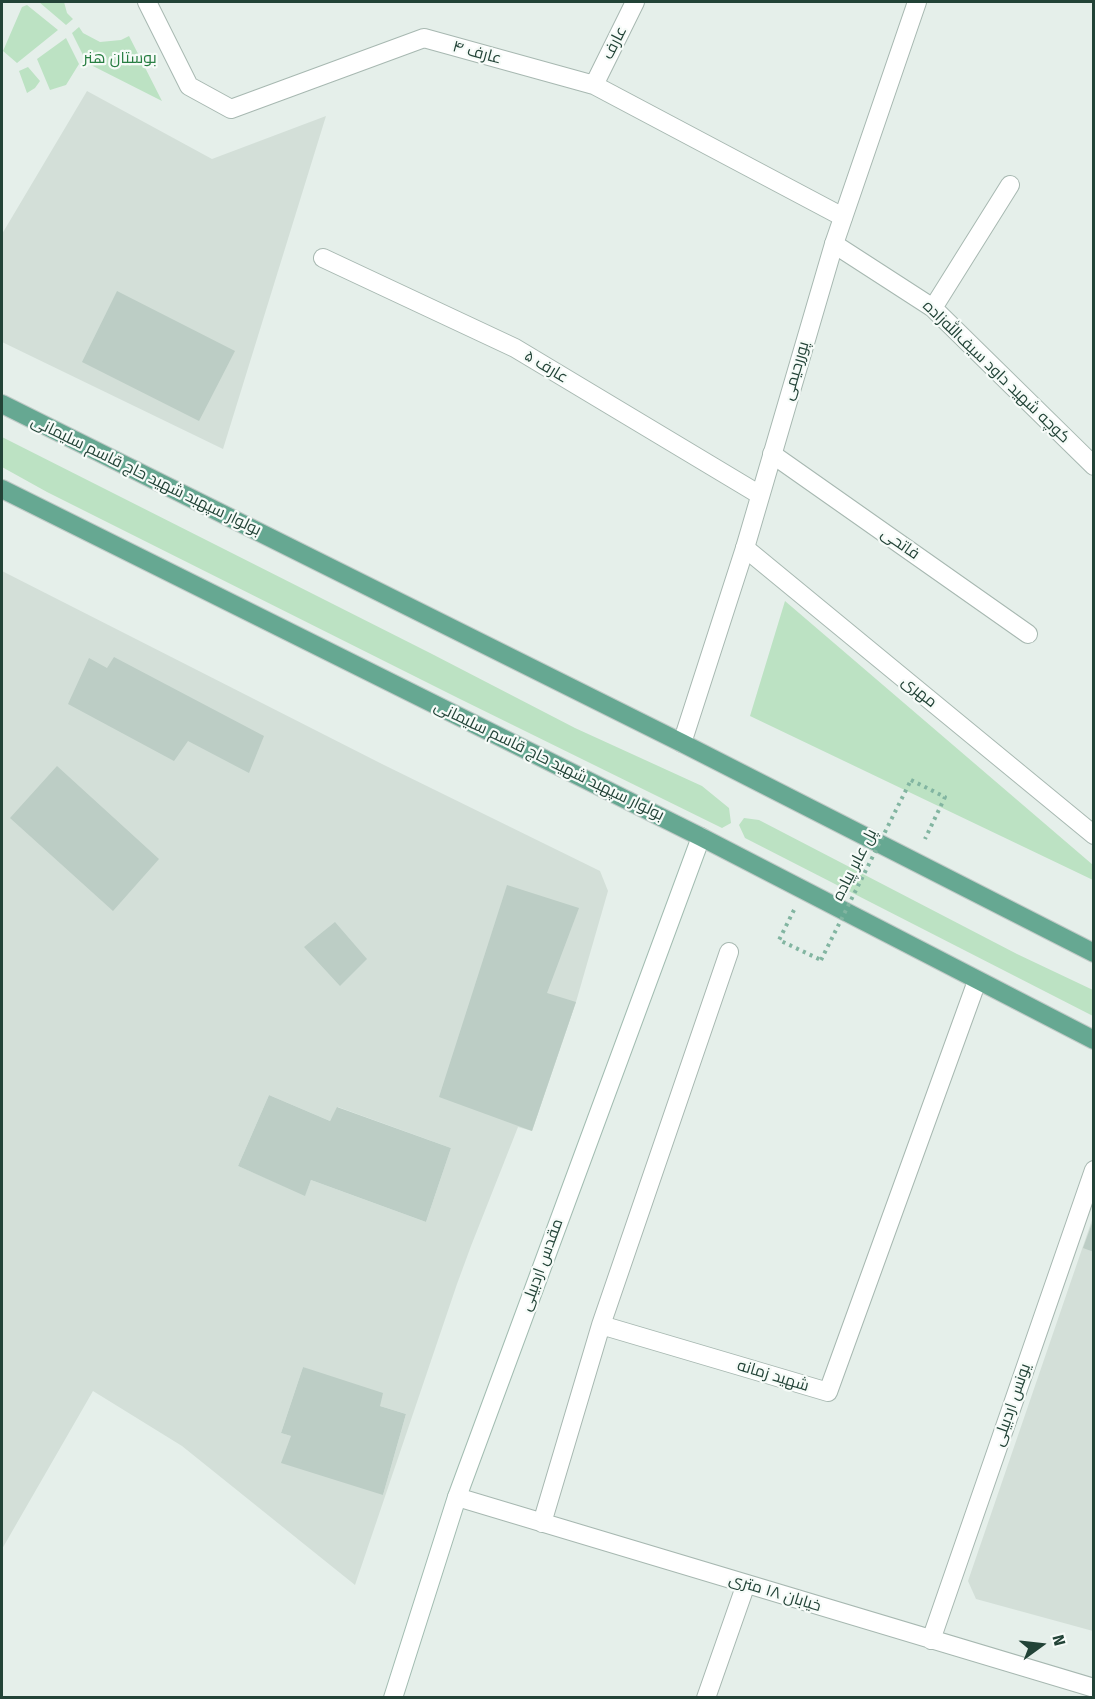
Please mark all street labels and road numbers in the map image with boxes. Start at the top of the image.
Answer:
street label: عارف [599,23,631,63]
street label: عارف ۴ [450,37,504,69]
street label: کوچه شهید داود سیف‌الله‌زاده [918,297,1074,447]
street label: پوررحیمی [778,339,814,403]
street label: عارف ۵ [521,346,571,388]
street label: بولوار سپهبد شهید حاج قاسم سلیمانی [28,412,264,540]
street label: فاتحی [877,524,923,564]
street label: مهری [897,672,941,712]
street label: بولوار سپهبد شهید حاج قاسم سلیمانی [431,697,667,825]
street label: پل عابر پیاده [829,826,881,904]
street label: مقدس اردبیلی [516,1216,568,1314]
street label: شهید زمانه [735,1356,811,1396]
street label: یونس اردبیلی [989,1361,1035,1449]
street label: خیابان ۱۸ متری [727,1570,823,1616]

